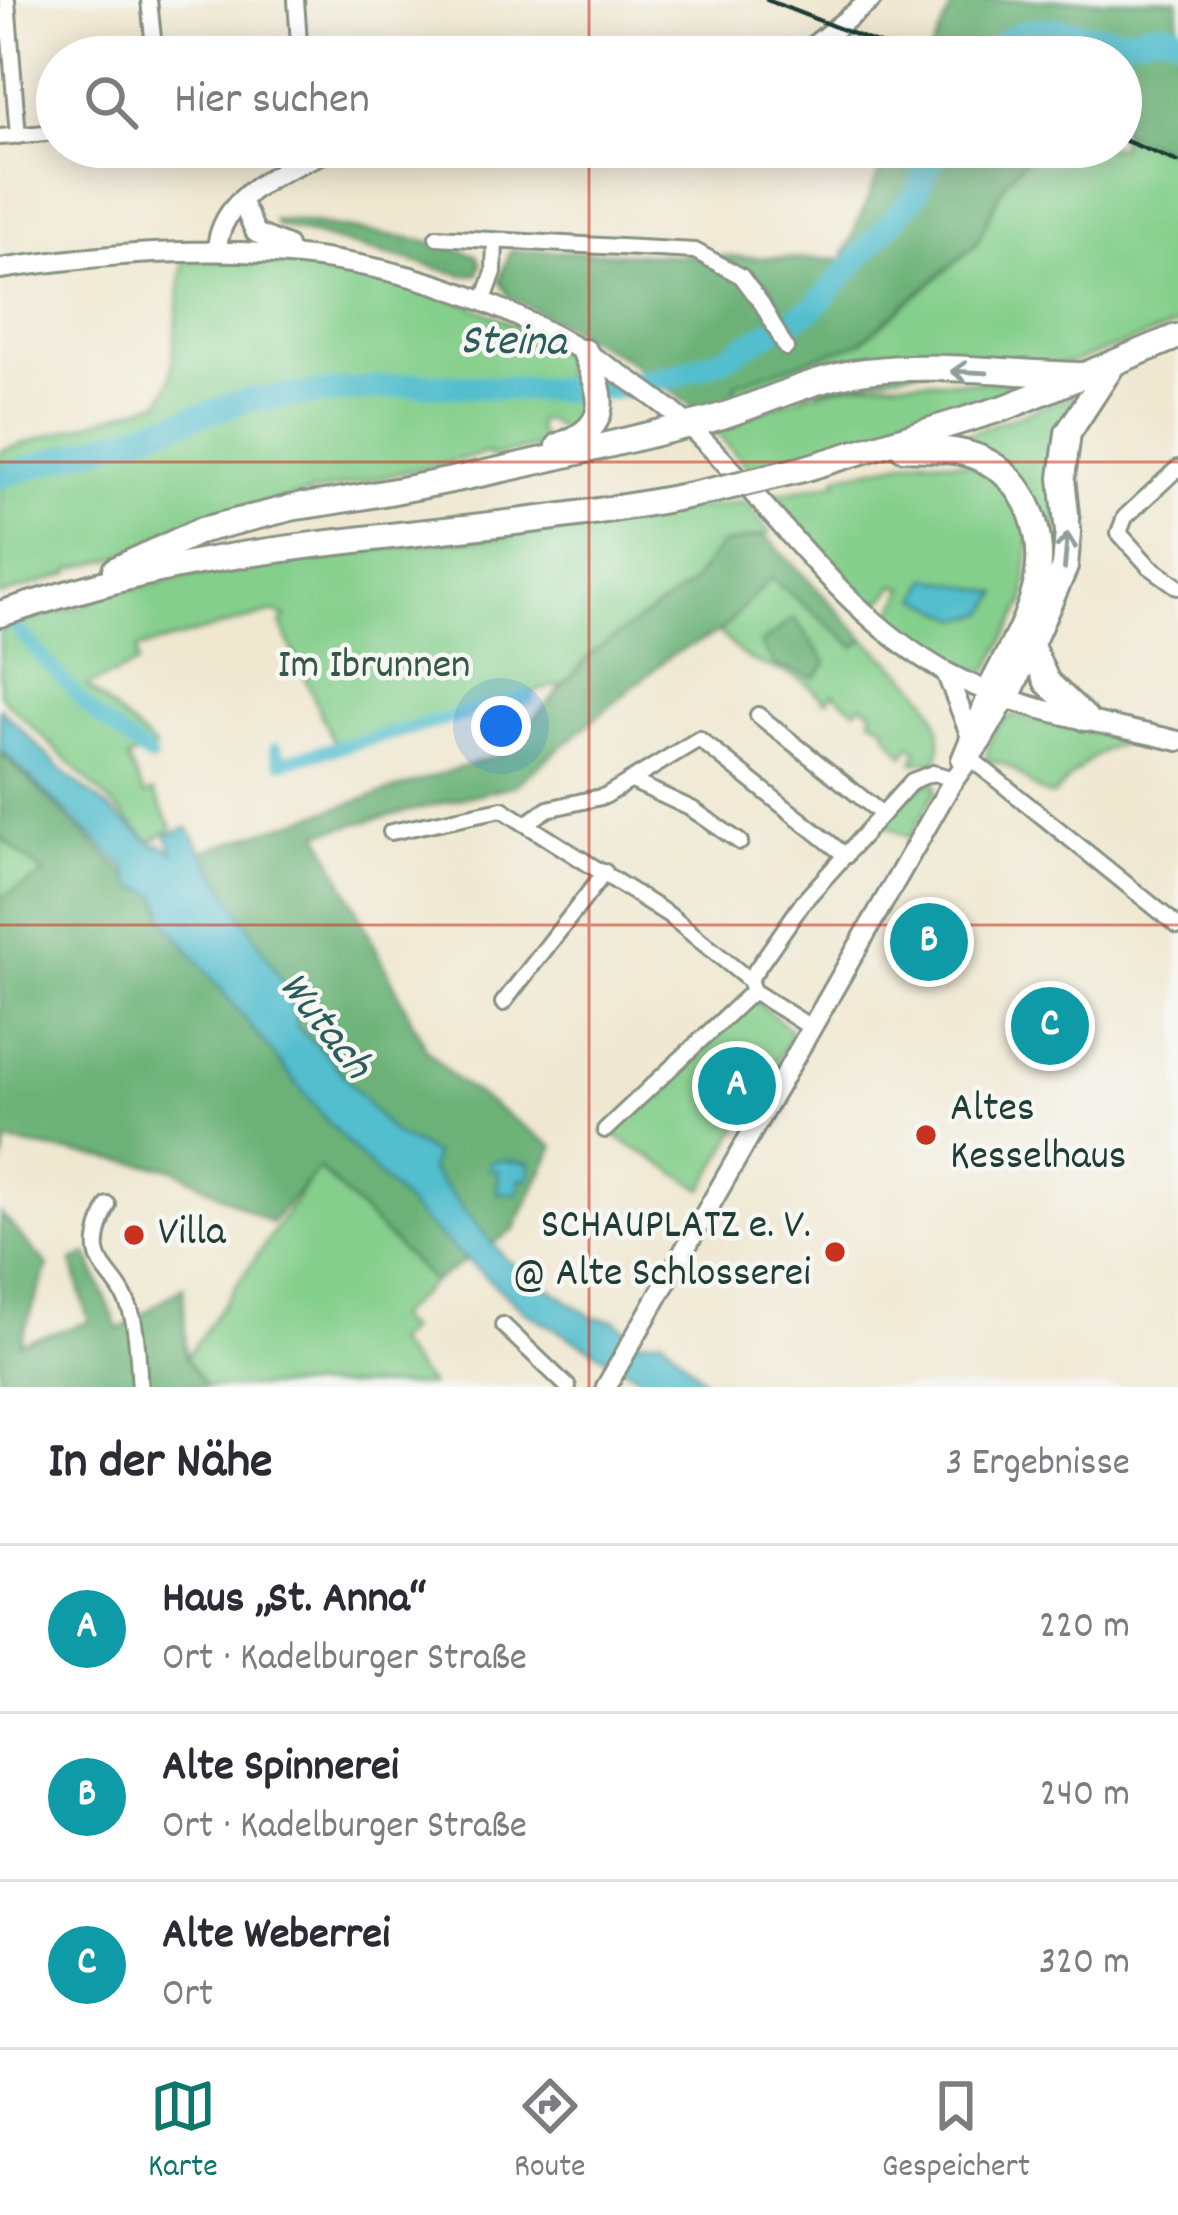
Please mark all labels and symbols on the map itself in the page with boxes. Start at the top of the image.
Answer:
water label: Steina [459,311,569,377]
one-way arrow [950,360,989,383]
one-way arrow [1055,533,1078,572]
park label: Im Ibrunnen [277,638,471,698]
your location [471,696,531,756]
pin: B [890,897,968,987]
water label: Wutach [260,959,387,1096]
pin: C [1011,981,1089,1071]
pin: A [698,1041,776,1131]
place label: Altes Kesselhaus [950,1081,1126,1189]
marker: Altes Kesselhaus [913,1122,939,1148]
place label: SCHAUPLATZ e. V. @ Alte Schlosserei [512,1198,811,1306]
place label: Villa [158,1205,227,1265]
marker: Villa [121,1222,147,1248]
marker: SCHAUPLATZ e. V. @ Alte Schlosserei [822,1239,848,1265]

